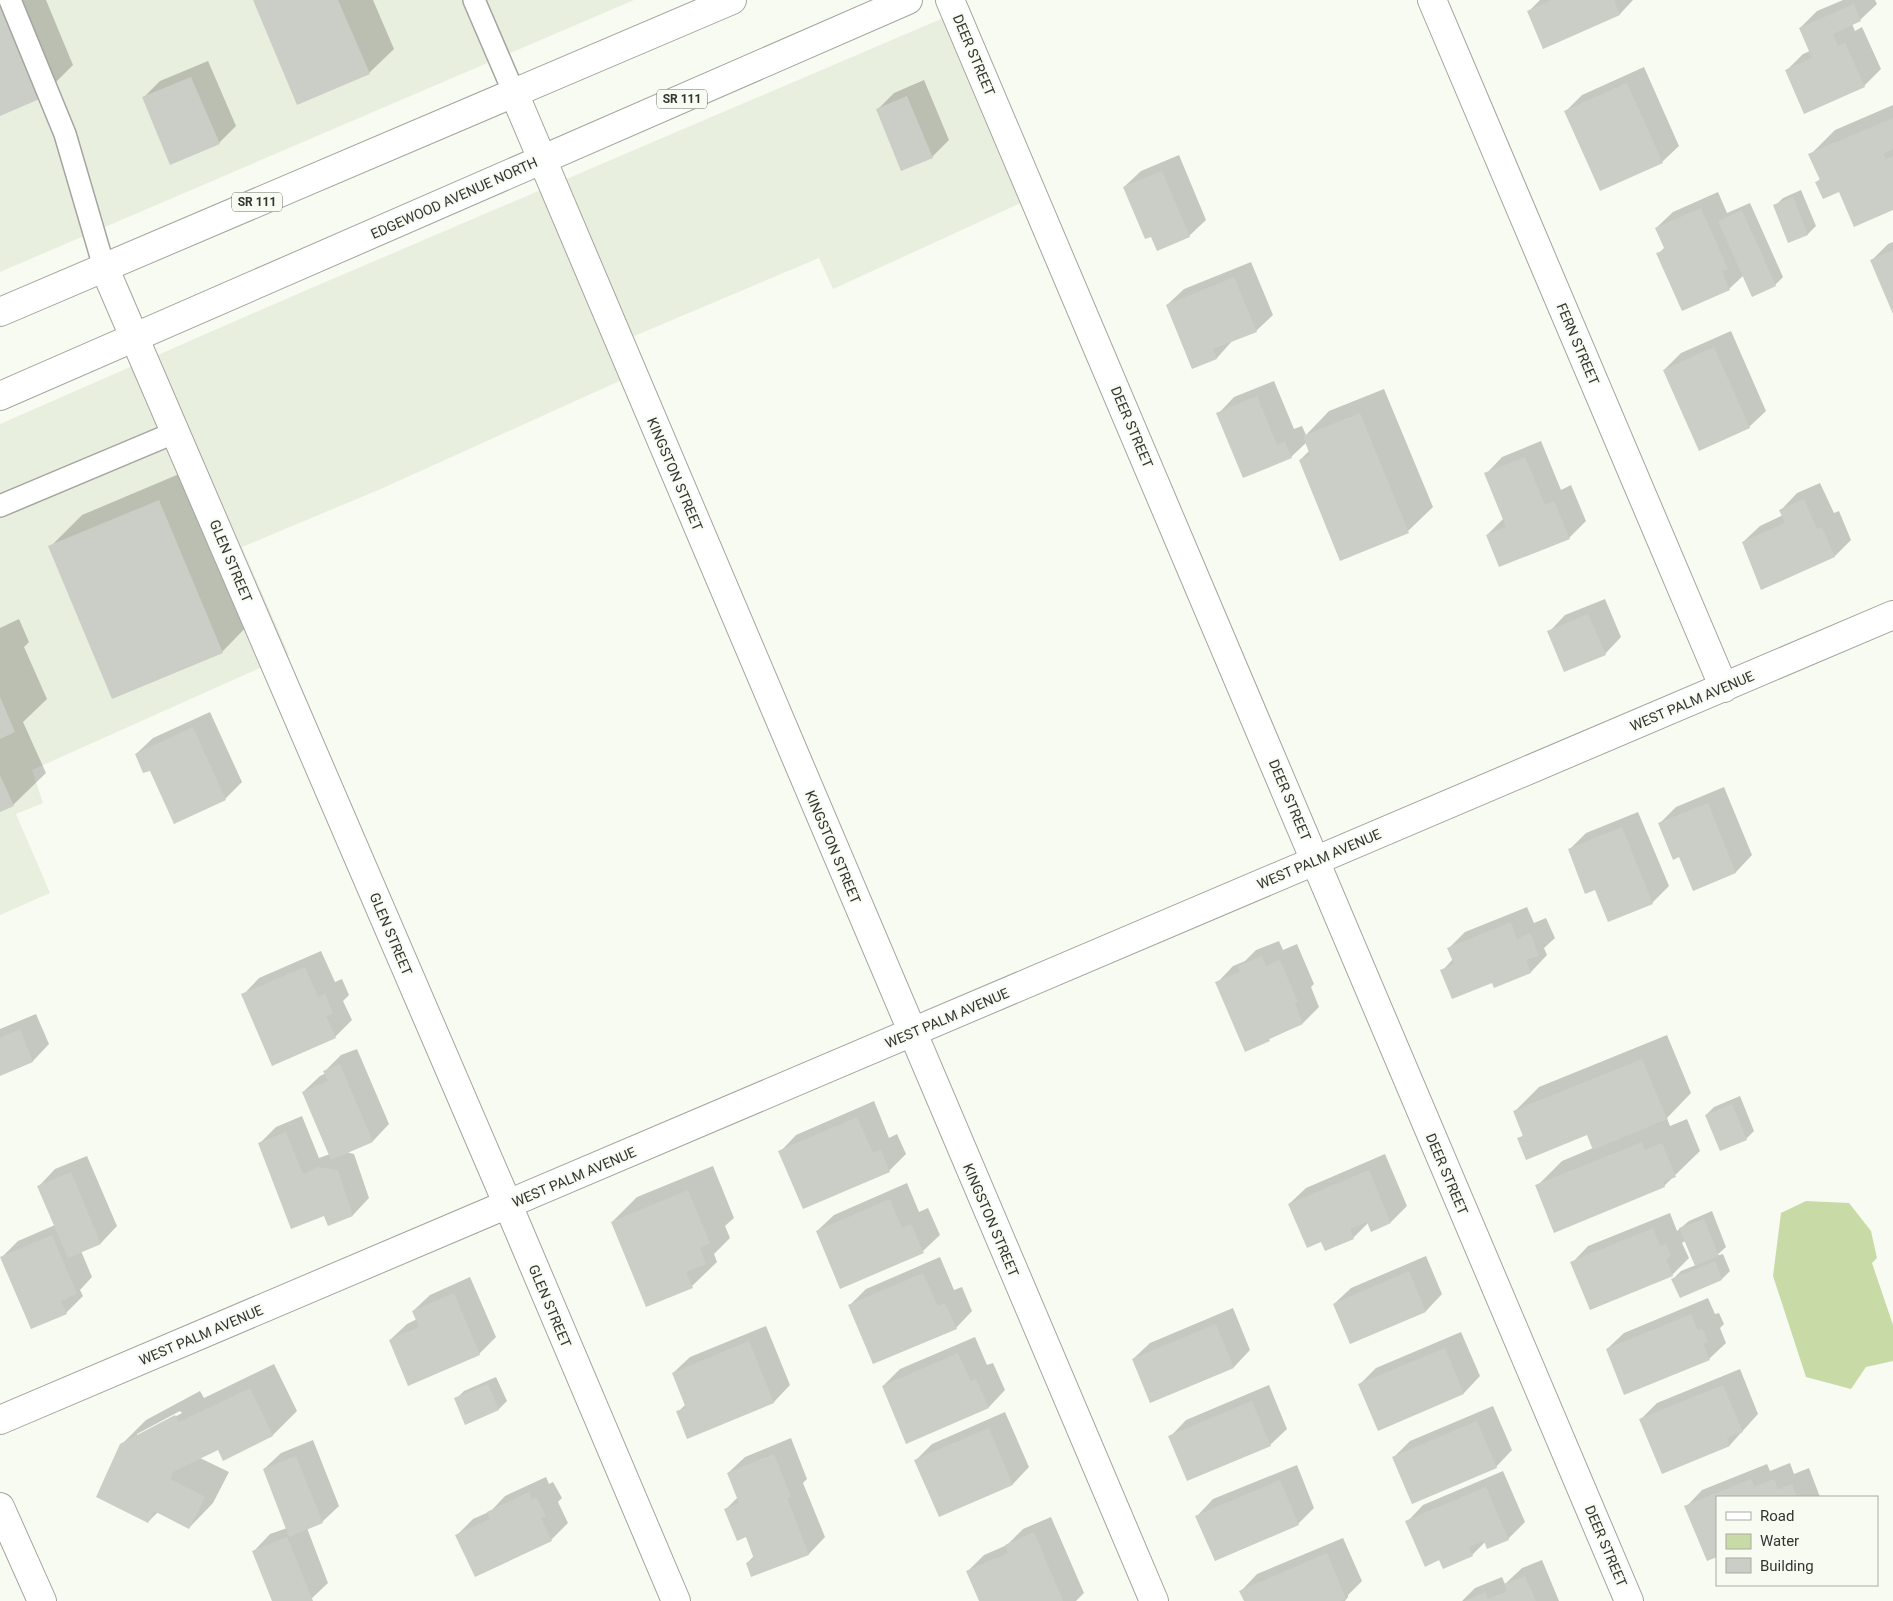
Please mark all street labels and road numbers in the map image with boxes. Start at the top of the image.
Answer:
street label: DEER STREET [950,12,999,99]
road number: SR 111 [657,90,707,108]
street label: EDGEWOOD AVENUE NORTH [368,154,540,242]
road number: SR 111 [232,192,282,212]
street label: FERN STREET [1554,301,1603,388]
street label: DEER STREET [1108,384,1157,471]
street label: KINGSTON STREET [644,415,706,534]
street label: GLEN STREET [206,517,256,605]
street label: WEST PALM AVENUE [1628,668,1756,734]
street label: DEER STREET [1266,757,1315,844]
street label: KINGSTON STREET [802,788,864,907]
street label: WEST PALM AVENUE [1255,826,1383,892]
street label: GLEN STREET [366,890,416,978]
street label: WEST PALM AVENUE [883,985,1011,1051]
street label: DEER STREET [1423,1131,1472,1218]
street label: WEST PALM AVENUE [510,1144,638,1210]
street label: KINGSTON STREET [960,1161,1022,1280]
street label: GLEN STREET [525,1262,575,1350]
street label: WEST PALM AVENUE [137,1302,265,1368]
street label: DEER STREET [1582,1503,1631,1590]

